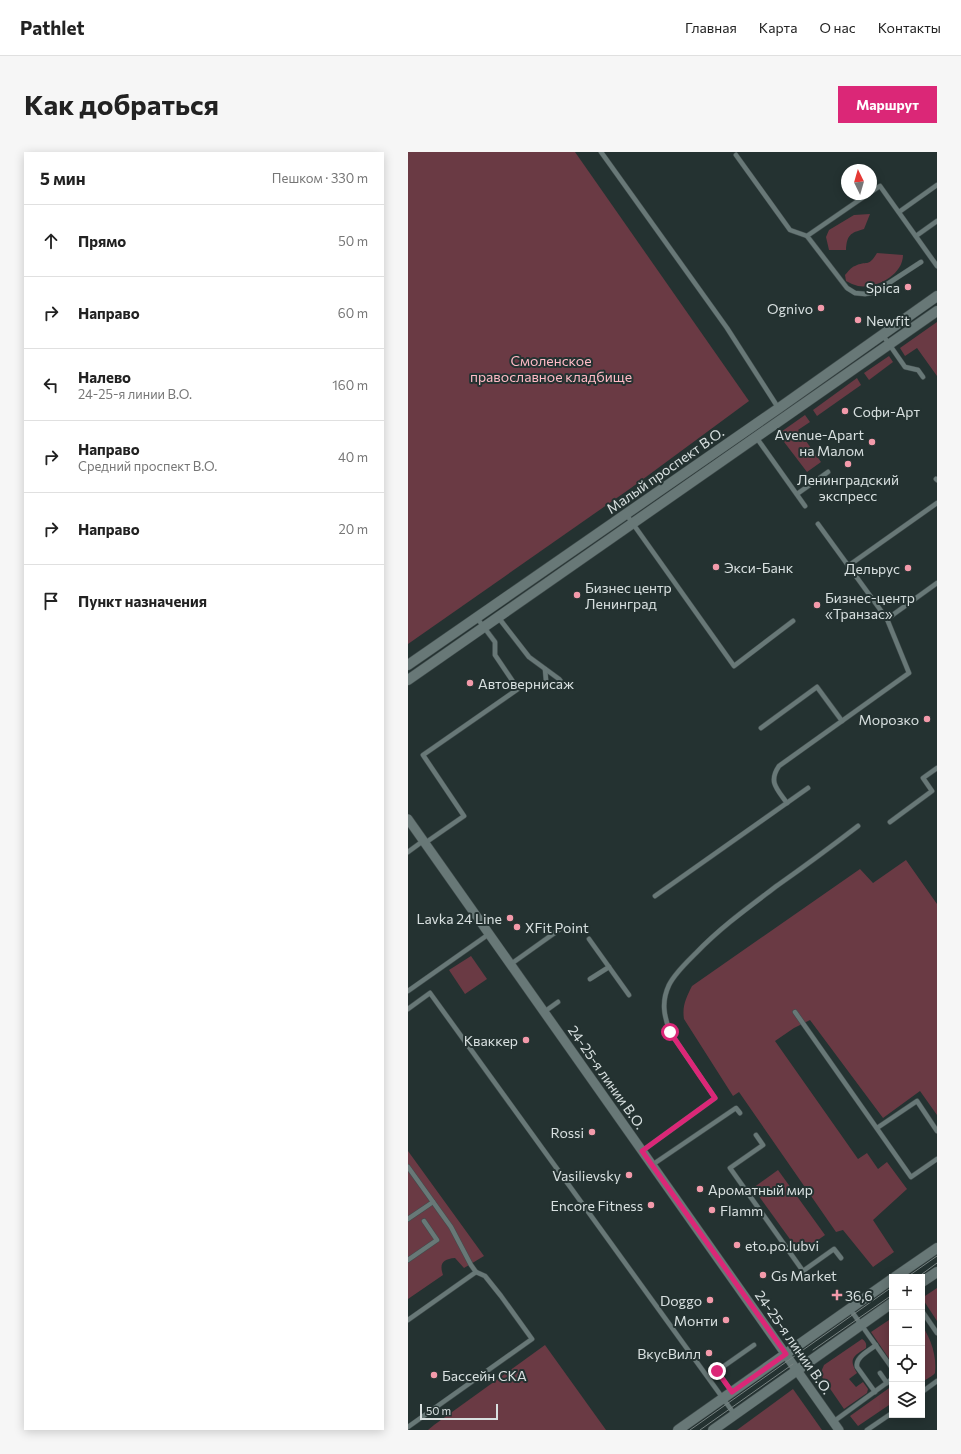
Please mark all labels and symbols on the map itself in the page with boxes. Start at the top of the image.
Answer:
north arrow [841,164,877,200]
place label: Spica [866,279,900,296]
marker: Spica [903,282,913,292]
place label: Ognivo [767,300,813,317]
marker: Ognivo [816,303,826,313]
place label: Newfit [866,312,910,329]
marker: Newfit [853,315,863,325]
park label: Смоленское православное кладбище [470,352,632,385]
place label: Софи-Арт [853,403,920,420]
marker: Софи-Арт [840,406,850,416]
street label: Малый проспект В.О. [603,423,727,517]
place label: Аvenue-Apart на Малом [775,426,864,459]
marker: Аvenue-Apart на Малом [867,437,877,447]
marker: Ленинградский экспресс [843,459,853,469]
place label: Ленинградский экспресс [797,471,899,504]
place label: Экси-Банк [724,559,794,576]
place label: Дельрус [844,560,900,577]
marker: Экси-Банк [711,562,721,572]
marker: Дельрус [903,563,913,573]
place label: Бизнес центр Ленинград [585,579,672,612]
place label: Бизнес-центр «Транзас» [825,589,915,622]
marker: Бизнес центр Ленинград [572,590,582,600]
marker: Бизнес-центр «Транзас» [812,600,822,610]
place label: Автовернисаж [478,675,574,692]
marker: Автовернисаж [465,678,475,688]
place label: Морозко [858,711,919,728]
marker: Морозко [922,714,932,724]
place label: Lavka 24 Line [416,910,502,927]
marker: Lavka 24 Line [505,913,515,923]
place label: XFit Point [525,919,589,936]
marker: XFit Point [512,922,522,932]
street label: 24-25-я линии В.О. [565,1022,649,1132]
route start [661,1023,679,1041]
place label: Кваккер [464,1032,518,1049]
marker: Кваккер [521,1035,531,1045]
place label: Rossi [551,1124,584,1141]
marker: Rossi [587,1127,597,1137]
place label: Vasilievsky [552,1167,621,1184]
marker: Vasilievsky [624,1170,634,1180]
place label: Ароматный мир [708,1181,813,1198]
marker: Ароматный мир [695,1184,705,1194]
place label: Encore Fitness [550,1197,643,1214]
marker: Encore Fitness [646,1200,656,1210]
place label: Flamm [720,1202,763,1219]
marker: Flamm [707,1205,717,1215]
place label: eto.po.lubvi [745,1237,819,1254]
marker: eto.po.lubvi [732,1240,742,1250]
place label: Gs Market [771,1267,837,1284]
marker: Gs Market [758,1270,768,1280]
street label: 24-25-я линии В.О. [752,1287,836,1397]
place label: 36,6 [845,1287,873,1304]
marker: 36,6 [832,1290,842,1300]
place label: Doggo [660,1292,702,1309]
marker: Doggo [705,1295,715,1305]
place label: Монти [674,1312,718,1329]
marker: Монти [721,1315,731,1325]
place label: ВкусВилл [637,1345,701,1362]
marker: ВкусВилл [704,1348,714,1358]
route end [708,1362,726,1380]
place label: Бассейн СКА [442,1367,527,1384]
marker: Бассейн СКА [429,1370,439,1380]
scale bar [420,1402,498,1421]

